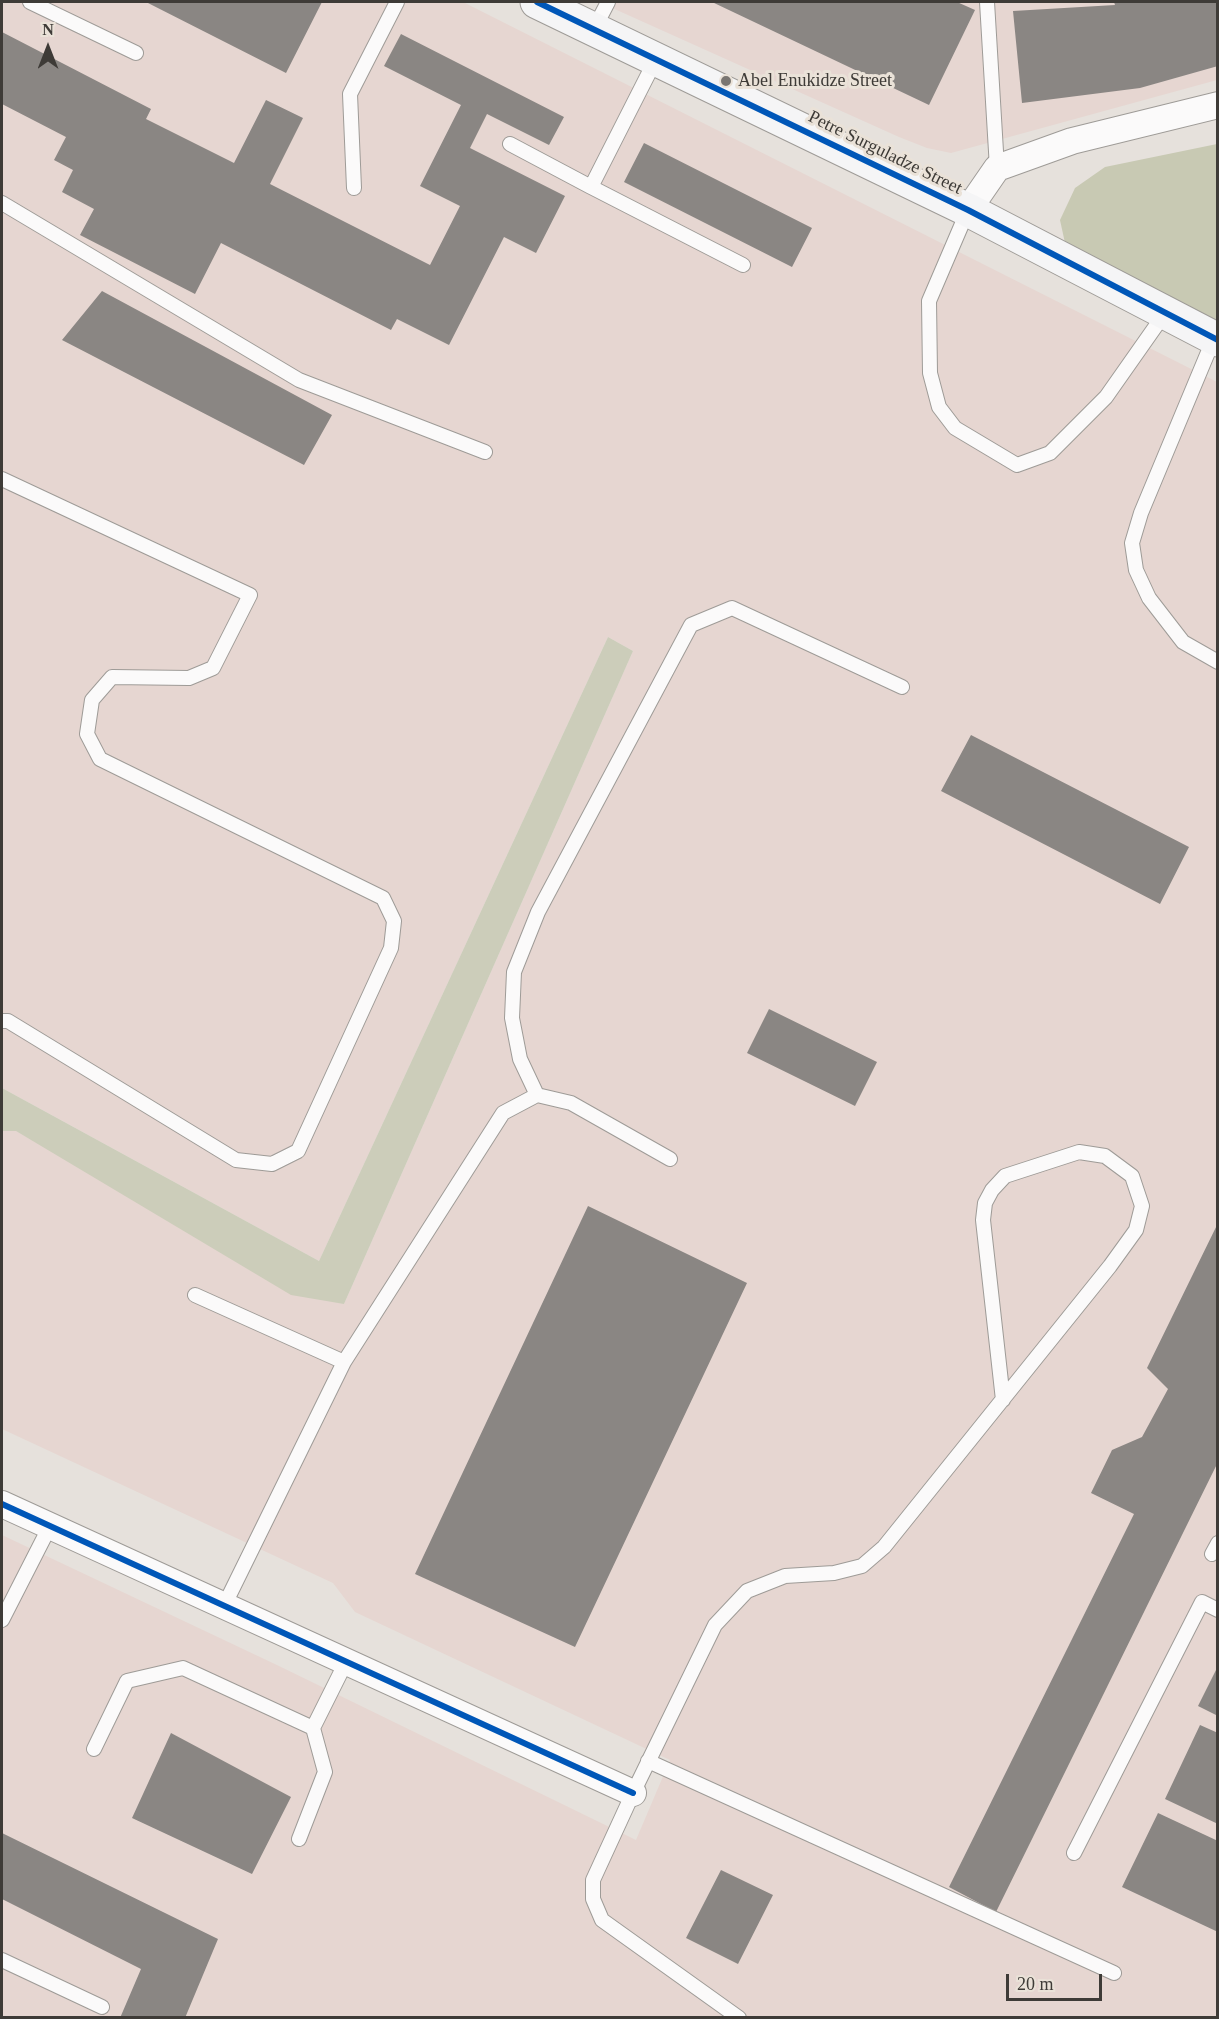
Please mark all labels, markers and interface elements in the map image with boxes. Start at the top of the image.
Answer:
north arrow [18,18,78,78]
text: N [42,21,54,38]
place label: Abel Enukidze Street [738,70,892,92]
marker: Abel Enukidze Street [719,74,733,88]
street label: Petre Surguladze Street [804,106,966,200]
scale bar [1009,1962,1105,2000]
text: 20 m [1017,1974,1054,1994]

